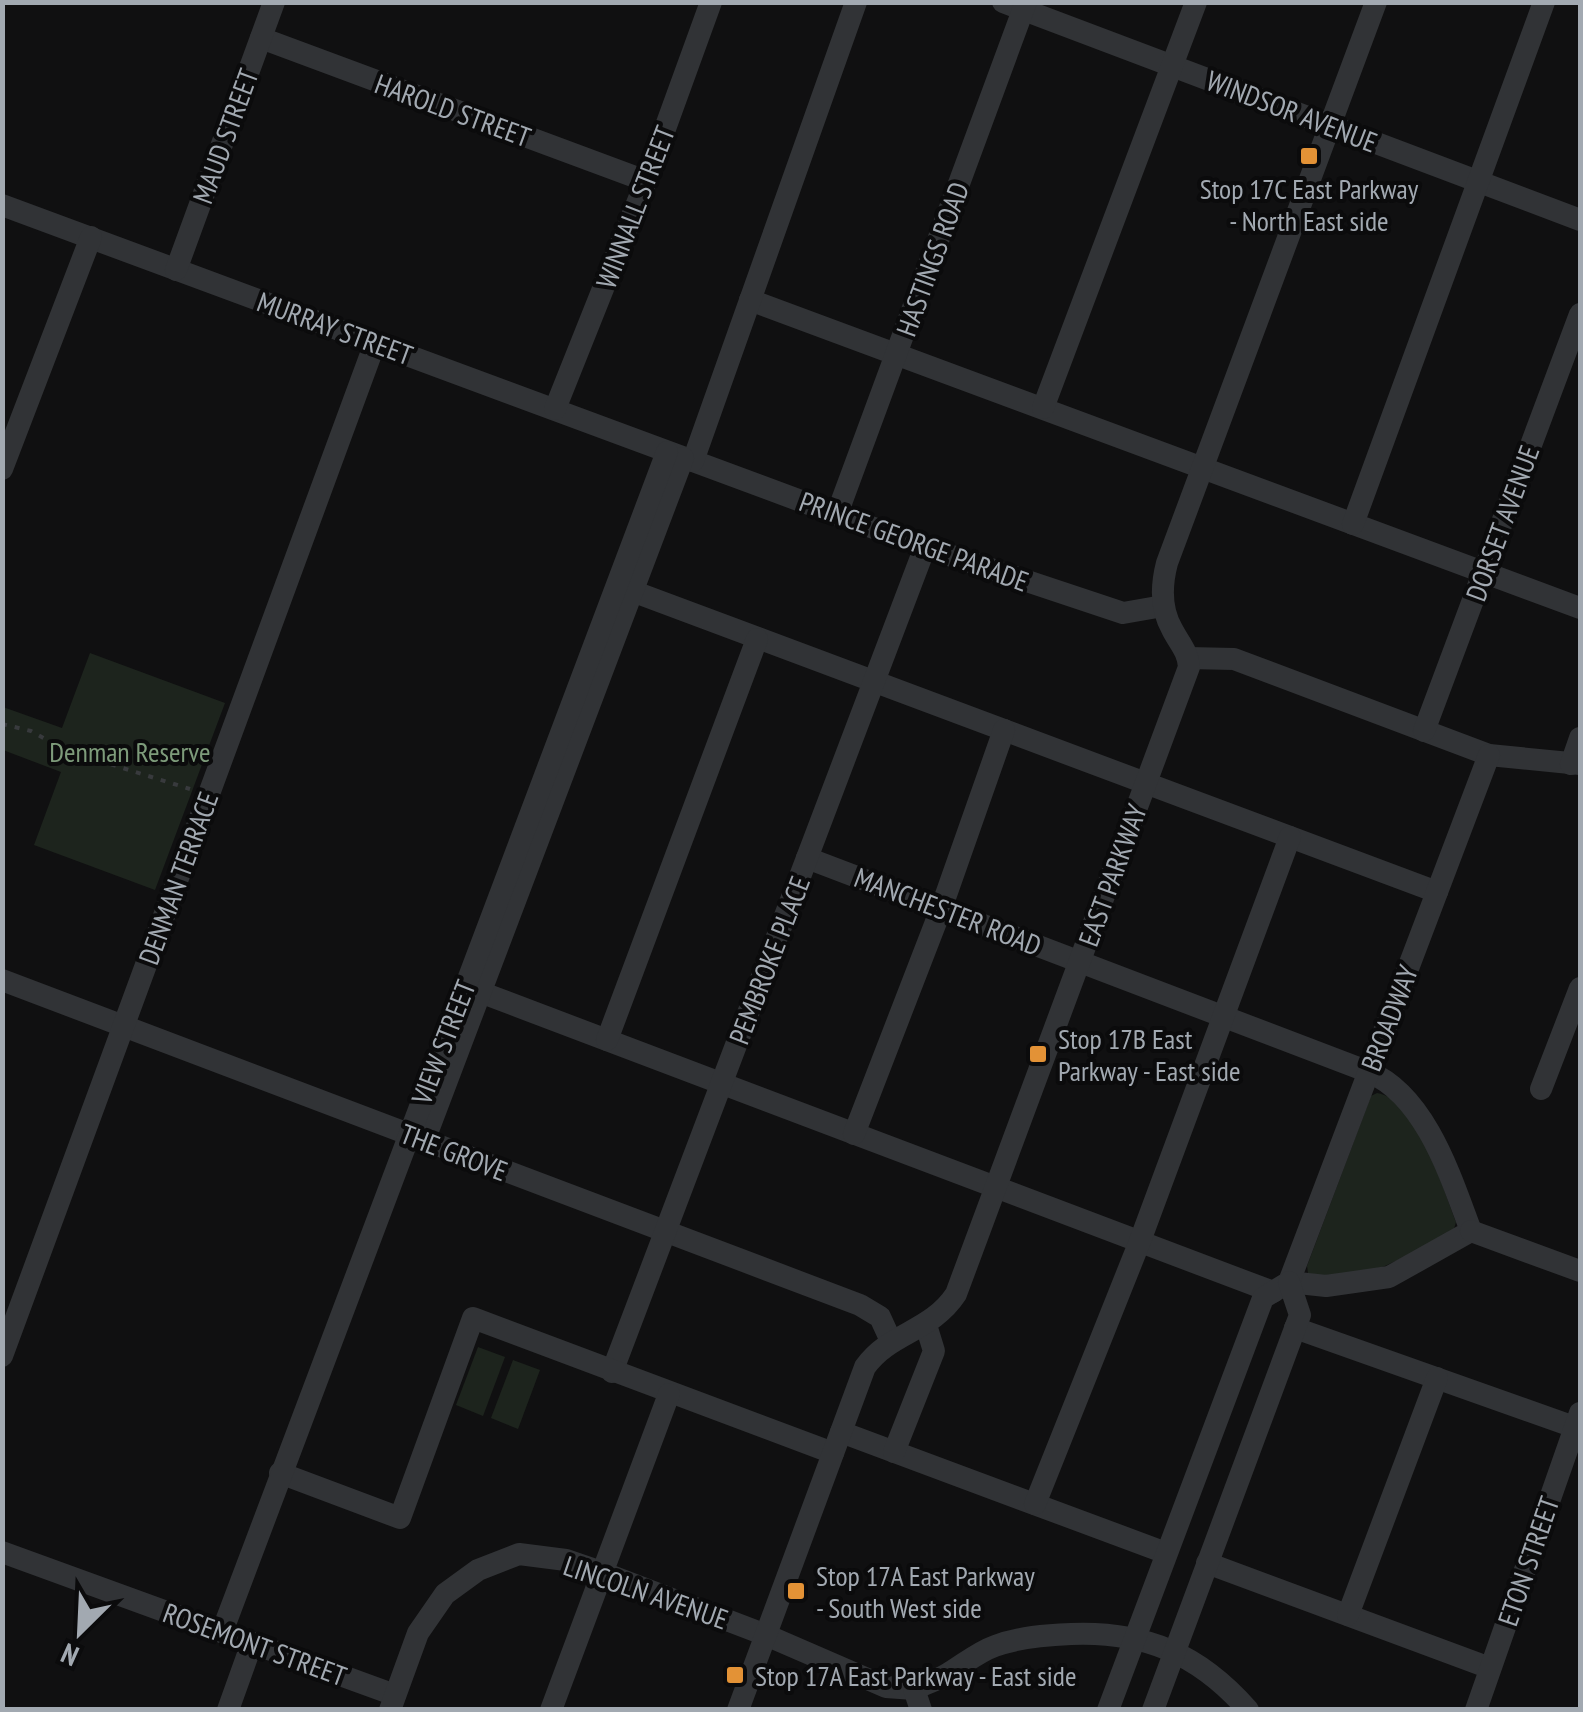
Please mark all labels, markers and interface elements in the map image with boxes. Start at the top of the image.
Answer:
street label: WINDSOR AVENUE [1201,61,1383,161]
street label: MAUD STREET [184,63,267,208]
street label: HAROLD STREET [370,65,536,155]
street label: WINNALL STREET [587,120,683,294]
marker: Stop 17C East Parkway - North East side [1298,145,1320,167]
place label: Stop 17C East Parkway - North East side [1200,170,1419,239]
street label: HASTINGS ROAD [887,177,977,341]
street label: MURRAY STREET [252,283,418,373]
street label: DORSET AVENUE [1457,440,1547,606]
street label: PRINCE GEORGE PARADE [794,482,1034,600]
park label: Denman Reserve [49,733,211,770]
street label: DENMAN TERRACE [130,786,226,970]
street label: EAST PARKWAY [1069,799,1155,951]
street label: MANCHESTER ROAD [849,858,1047,964]
street label: PEMBROKE PLACE [720,871,818,1049]
street label: BROADWAY [1352,960,1426,1076]
street label: VIEW STREET [402,974,484,1110]
place label: Stop 17B East Parkway - East side [1058,1020,1240,1089]
marker: Stop 17B East Parkway - East side [1027,1043,1049,1065]
street label: THE GROVE [395,1115,513,1189]
street label: ETON STREET [1489,1491,1568,1631]
street label: LINCOLN AVENUE [559,1547,733,1637]
place label: Stop 17A East Parkway - South West side [816,1557,1035,1626]
marker: Stop 17A East Parkway - South West side [785,1580,807,1602]
north arrow [30,1582,130,1682]
street label: ROSEMONT STREET [158,1594,352,1694]
text: N [55,1635,84,1675]
place label: Stop 17A East Parkway - East side [755,1657,1076,1694]
marker: Stop 17A East Parkway - East side [724,1664,746,1686]

